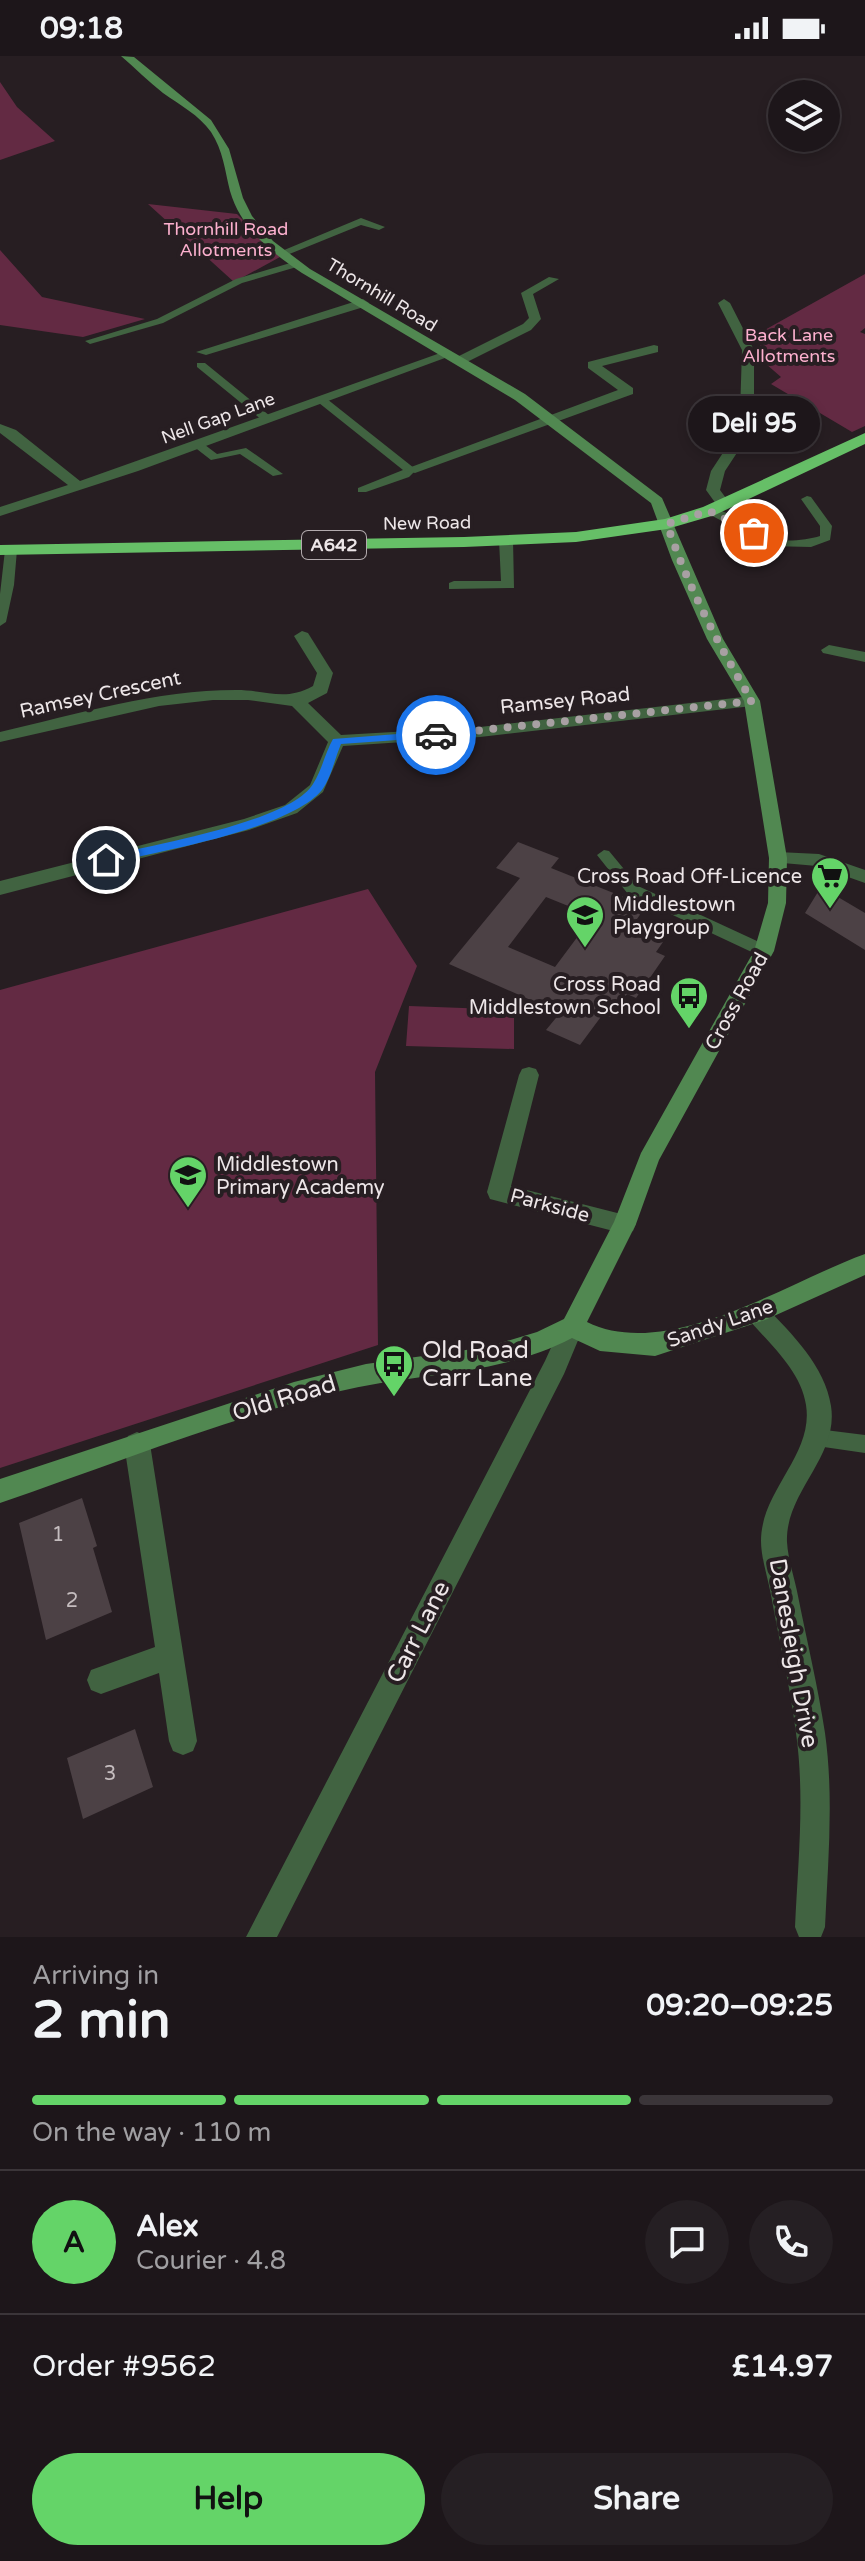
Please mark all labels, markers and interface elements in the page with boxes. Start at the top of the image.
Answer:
text: 09:18 [40,10,123,47]
map controls [768,80,840,152]
button: layers [768,80,840,152]
park label: Thornhill Road Allotments [164,218,288,261]
street label: Thornhill Road [323,253,441,337]
park label: Back Lane Allotments [742,324,836,367]
street label: Nell Gap Lane [158,387,278,449]
callout: Deli 95 [688,397,820,453]
text: Deli 95 [711,408,797,439]
pin [720,499,788,567]
street label: New Road [383,511,471,535]
icon: bag [732,511,776,555]
road number: A642 [302,531,366,559]
street label: Ramsey Crescent [17,666,183,724]
street label: Ramsey Road [499,682,631,720]
courier [396,695,476,775]
icon: car [414,713,458,757]
pin [72,826,140,894]
icon: home [84,838,128,882]
supermarket icon: Cross Road Off-Licence [809,855,851,910]
place label: Cross Road Off-Licence [577,865,802,889]
place label: Middlestown Playgroup [613,893,736,940]
school or university icon: Middlestown Playgroup [564,894,606,949]
street label: Cross Road [700,948,774,1055]
place label: Cross Road Middlestown School [469,973,661,1020]
bus stop icon: Cross Road Middlestown School [668,975,710,1030]
place label: Middlestown Primary Academy [216,1153,385,1200]
school or university icon: Middlestown Primary Academy [167,1154,209,1209]
street label: Parkside [507,1184,592,1228]
street label: Sandy Lane [664,1295,777,1353]
place label: Old Road Carr Lane [422,1336,532,1393]
bus stop icon: Old Road Carr Lane [373,1343,415,1398]
street label: Old Road [229,1369,340,1428]
house number: 1 [52,1523,64,1547]
street label: Danesleigh Drive [763,1556,824,1750]
street label: Carr Lane [380,1576,456,1688]
house number: 2 [66,1589,78,1613]
house number: 3 [104,1762,116,1786]
text: Arriving in [32,1960,159,1991]
text: 09:20–09:25 [646,1987,833,2024]
text: 2 min [32,1989,171,2052]
text: On the way · 110 m [32,2117,271,2148]
button: chat [645,2200,729,2284]
button: phone [749,2200,833,2284]
text: Alex [136,2208,199,2245]
text: A [63,2224,85,2261]
text: Courier · 4.8 [136,2245,286,2276]
text: Order #9562 [32,2348,216,2385]
text: £14.97 [732,2348,833,2385]
button: Help [32,2453,425,2545]
button: Share [441,2453,833,2545]

